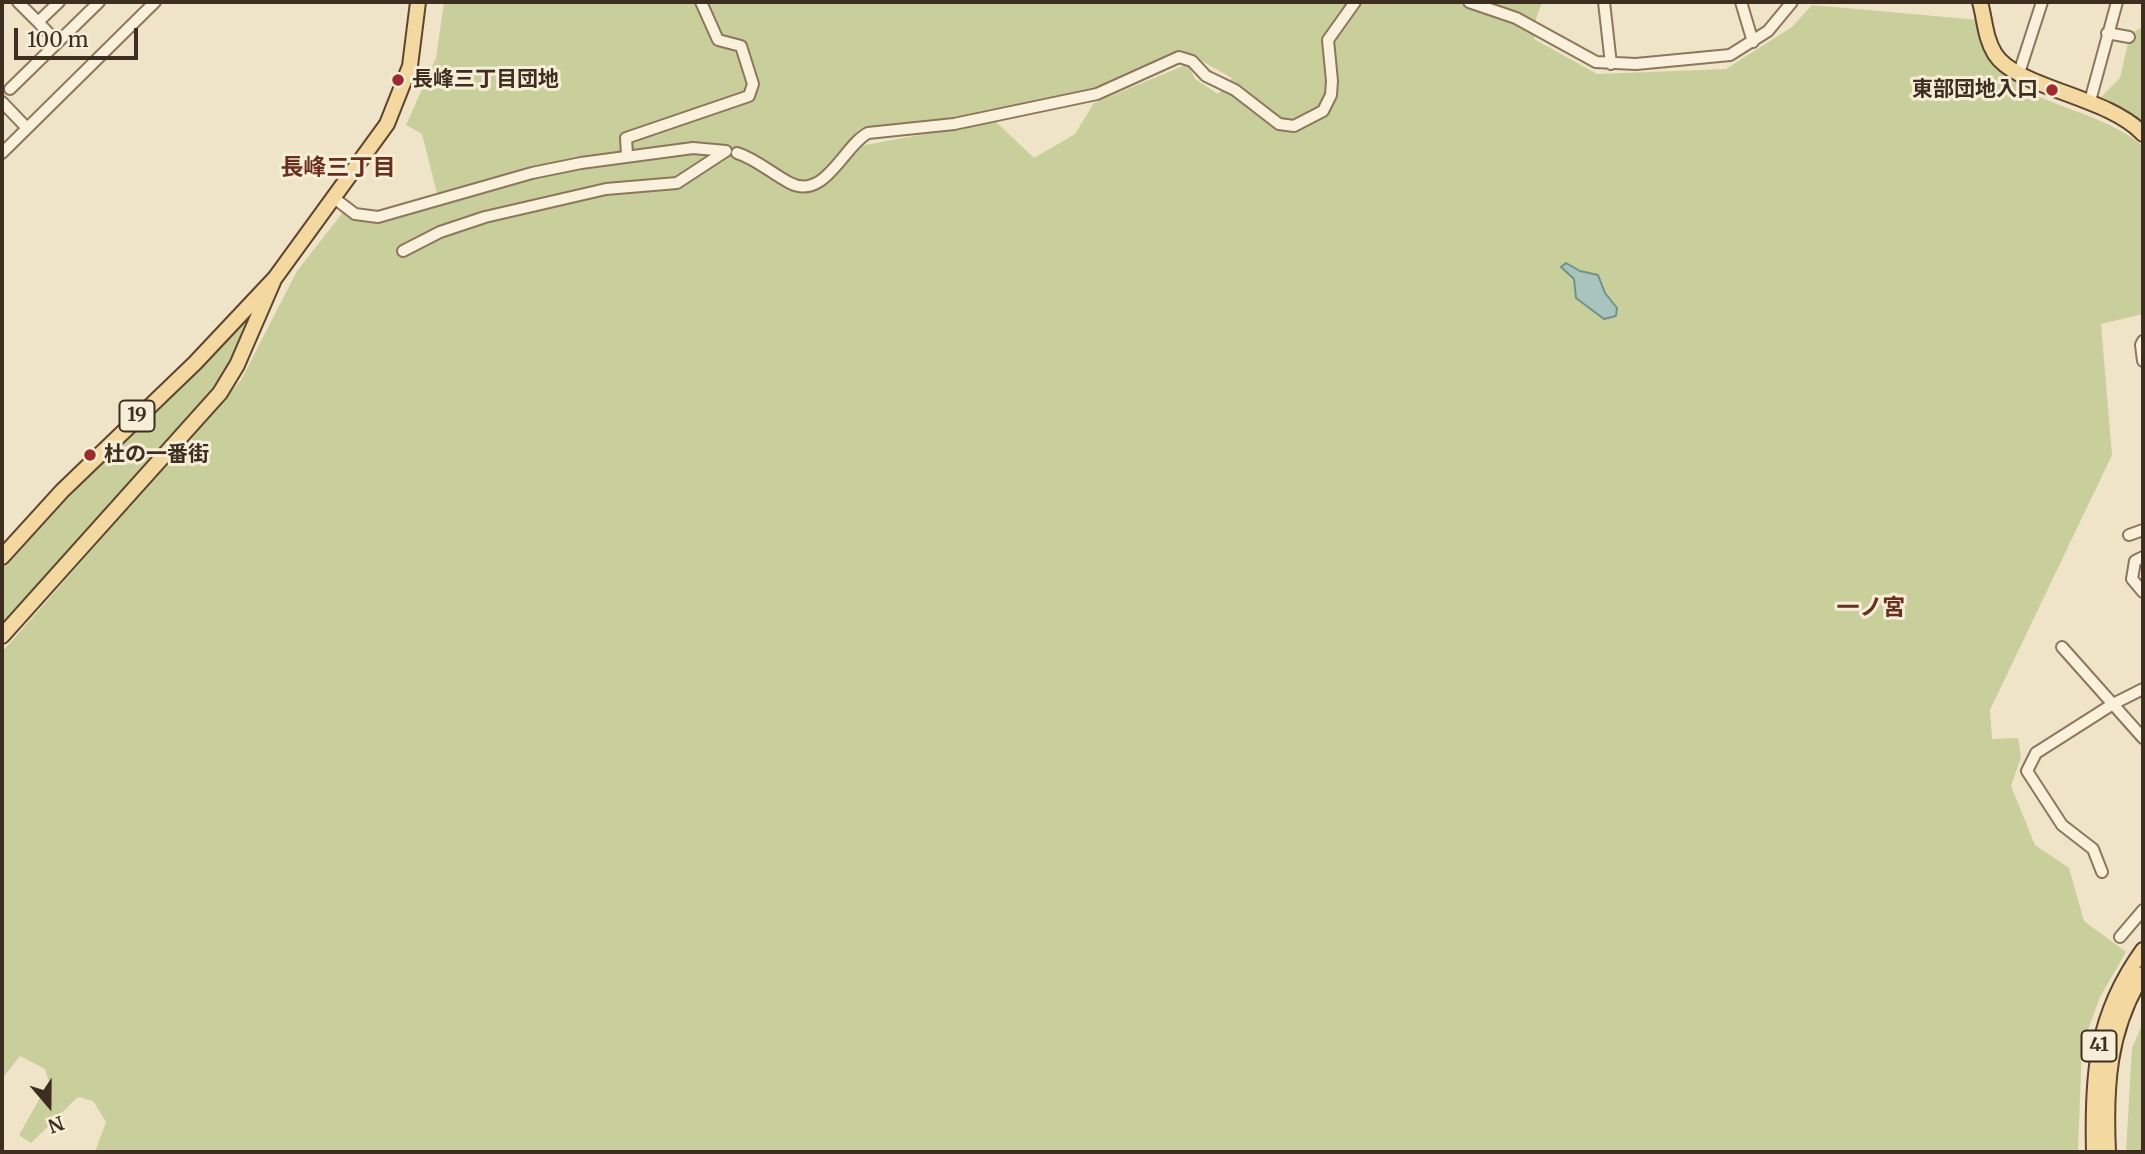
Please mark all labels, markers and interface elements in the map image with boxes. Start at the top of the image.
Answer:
scale bar [18,14,142,58]
text: 100 m [27,26,89,53]
place label: 長峰三丁目団地 [412,67,559,93]
marker: 長峰三丁目団地 [390,72,406,88]
place label: 東部団地入口 [1912,77,2038,103]
marker: 東部団地入口 [2044,82,2060,98]
district label: 長峰三丁目 [281,154,395,182]
road number: 19 [120,400,154,432]
place label: 杜の一番街 [104,442,209,468]
marker: 杜の一番街 [82,447,98,463]
district label: 一ノ宮 [1837,594,1905,622]
road number: 41 [2082,1030,2116,1062]
north arrow [14,1070,84,1140]
text: N [45,1111,67,1139]

